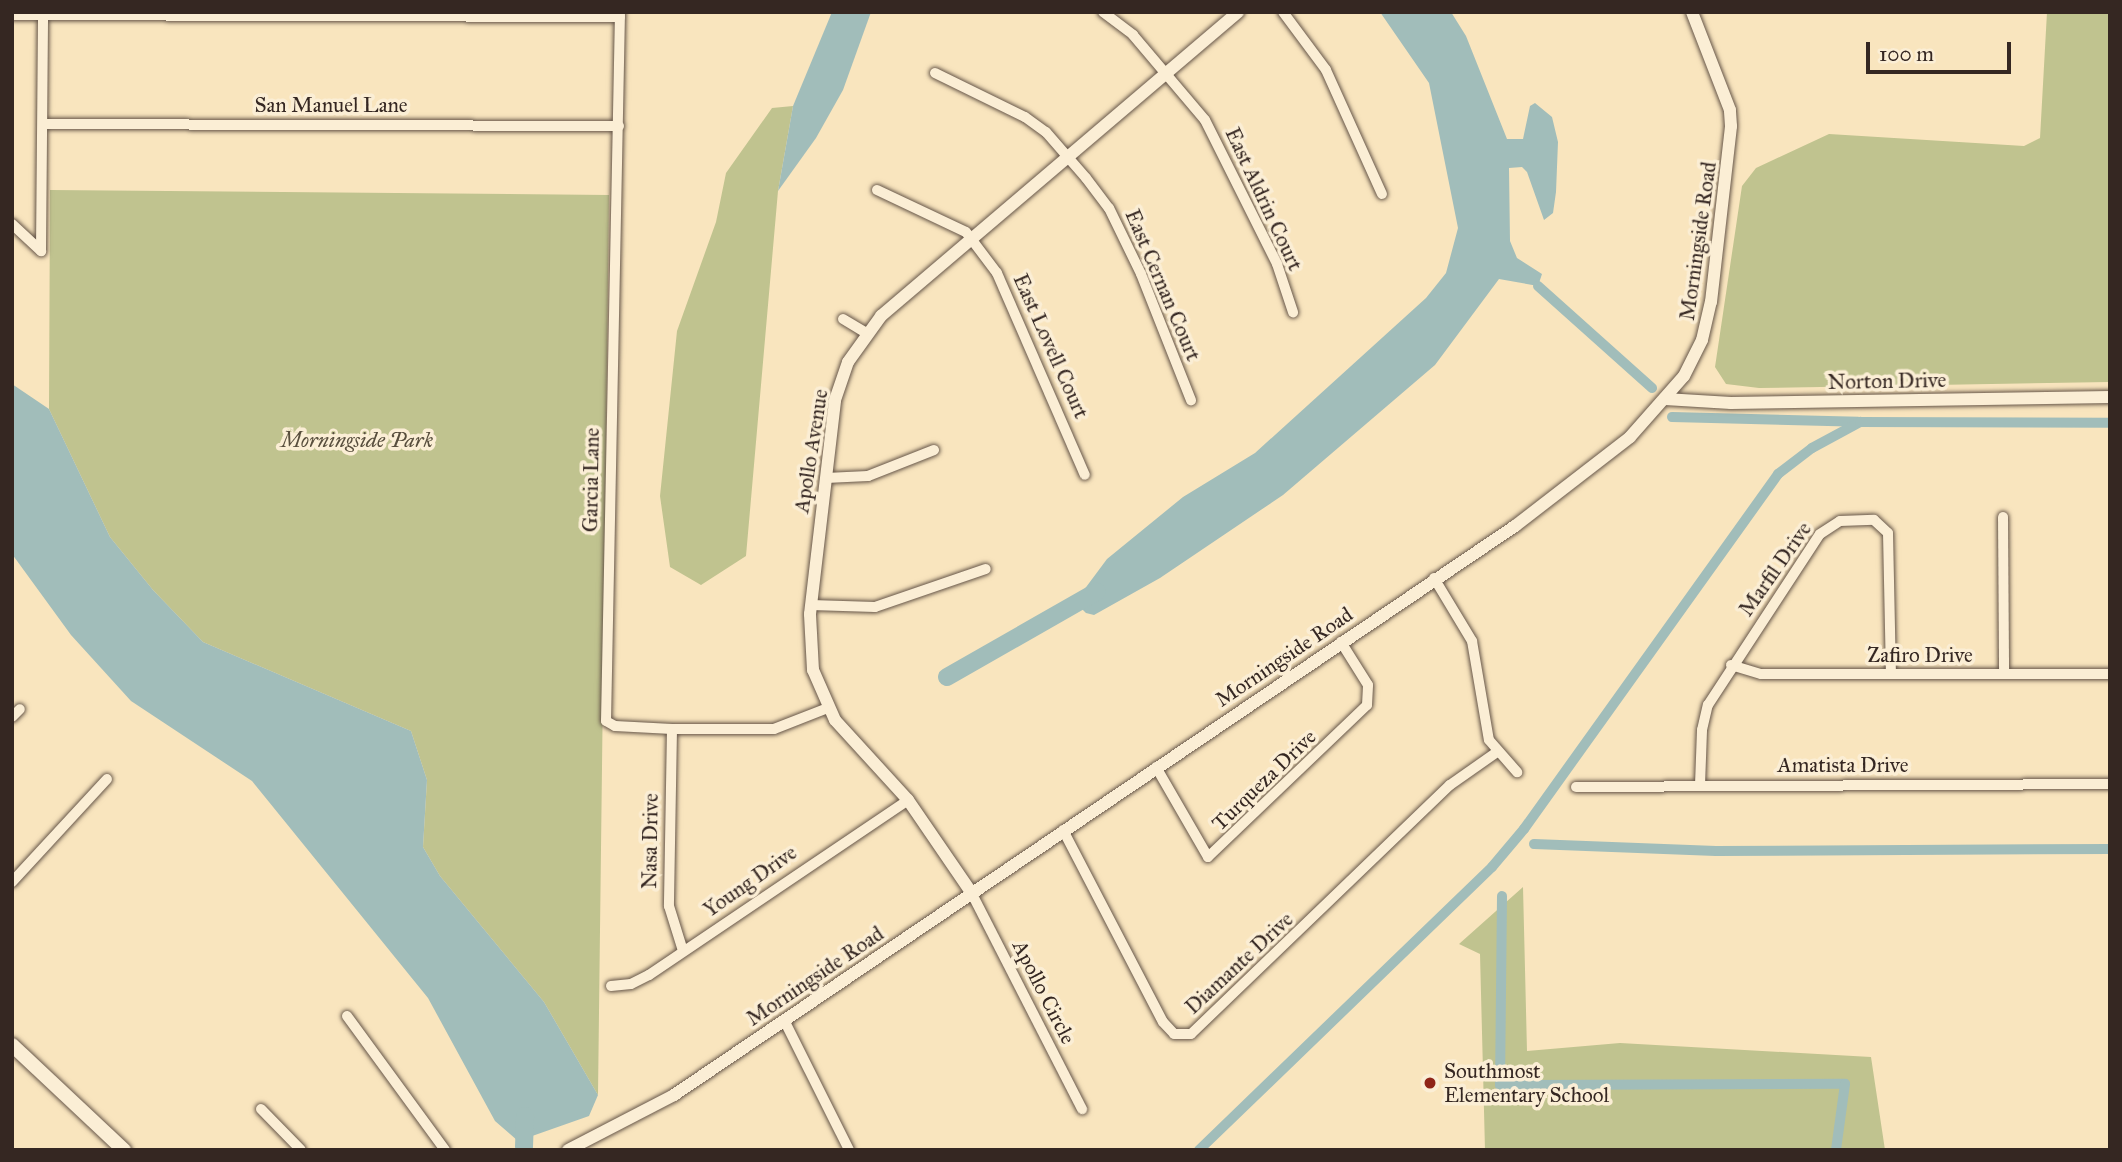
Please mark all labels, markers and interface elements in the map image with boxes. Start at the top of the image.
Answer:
scale bar [1870,28,2015,72]
text: 100 m [1879,41,1934,67]
street label: San Manuel Lane [254,92,408,118]
street label: East Aldrin Court [1220,123,1308,275]
street label: Morningside Road [1674,160,1722,322]
street label: East Cernan Court [1120,205,1206,365]
street label: East Lovell Court [1008,270,1094,422]
street label: Norton Drive [1827,367,1947,395]
street label: Apollo Avenue [789,387,833,515]
park label: Morningside Park [281,427,433,453]
street label: Garcia Lane [577,428,605,532]
street label: Marfil Drive [1733,517,1817,621]
street label: Morningside Road [1211,602,1357,712]
street label: Zafiro Drive [1867,642,1973,668]
street label: Turqueza Drive [1207,724,1321,836]
street label: Amatista Drive [1778,752,1908,778]
street label: Nasa Drive [637,793,663,889]
street label: Young Drive [699,840,801,922]
street label: Diamante Drive [1180,907,1298,1019]
street label: Morningside Road [742,921,888,1031]
street label: Apollo Circle [1007,936,1081,1048]
place label: Southmost Elementary School [1444,1058,1609,1108]
marker: Southmost Elementary School [1422,1075,1438,1091]

